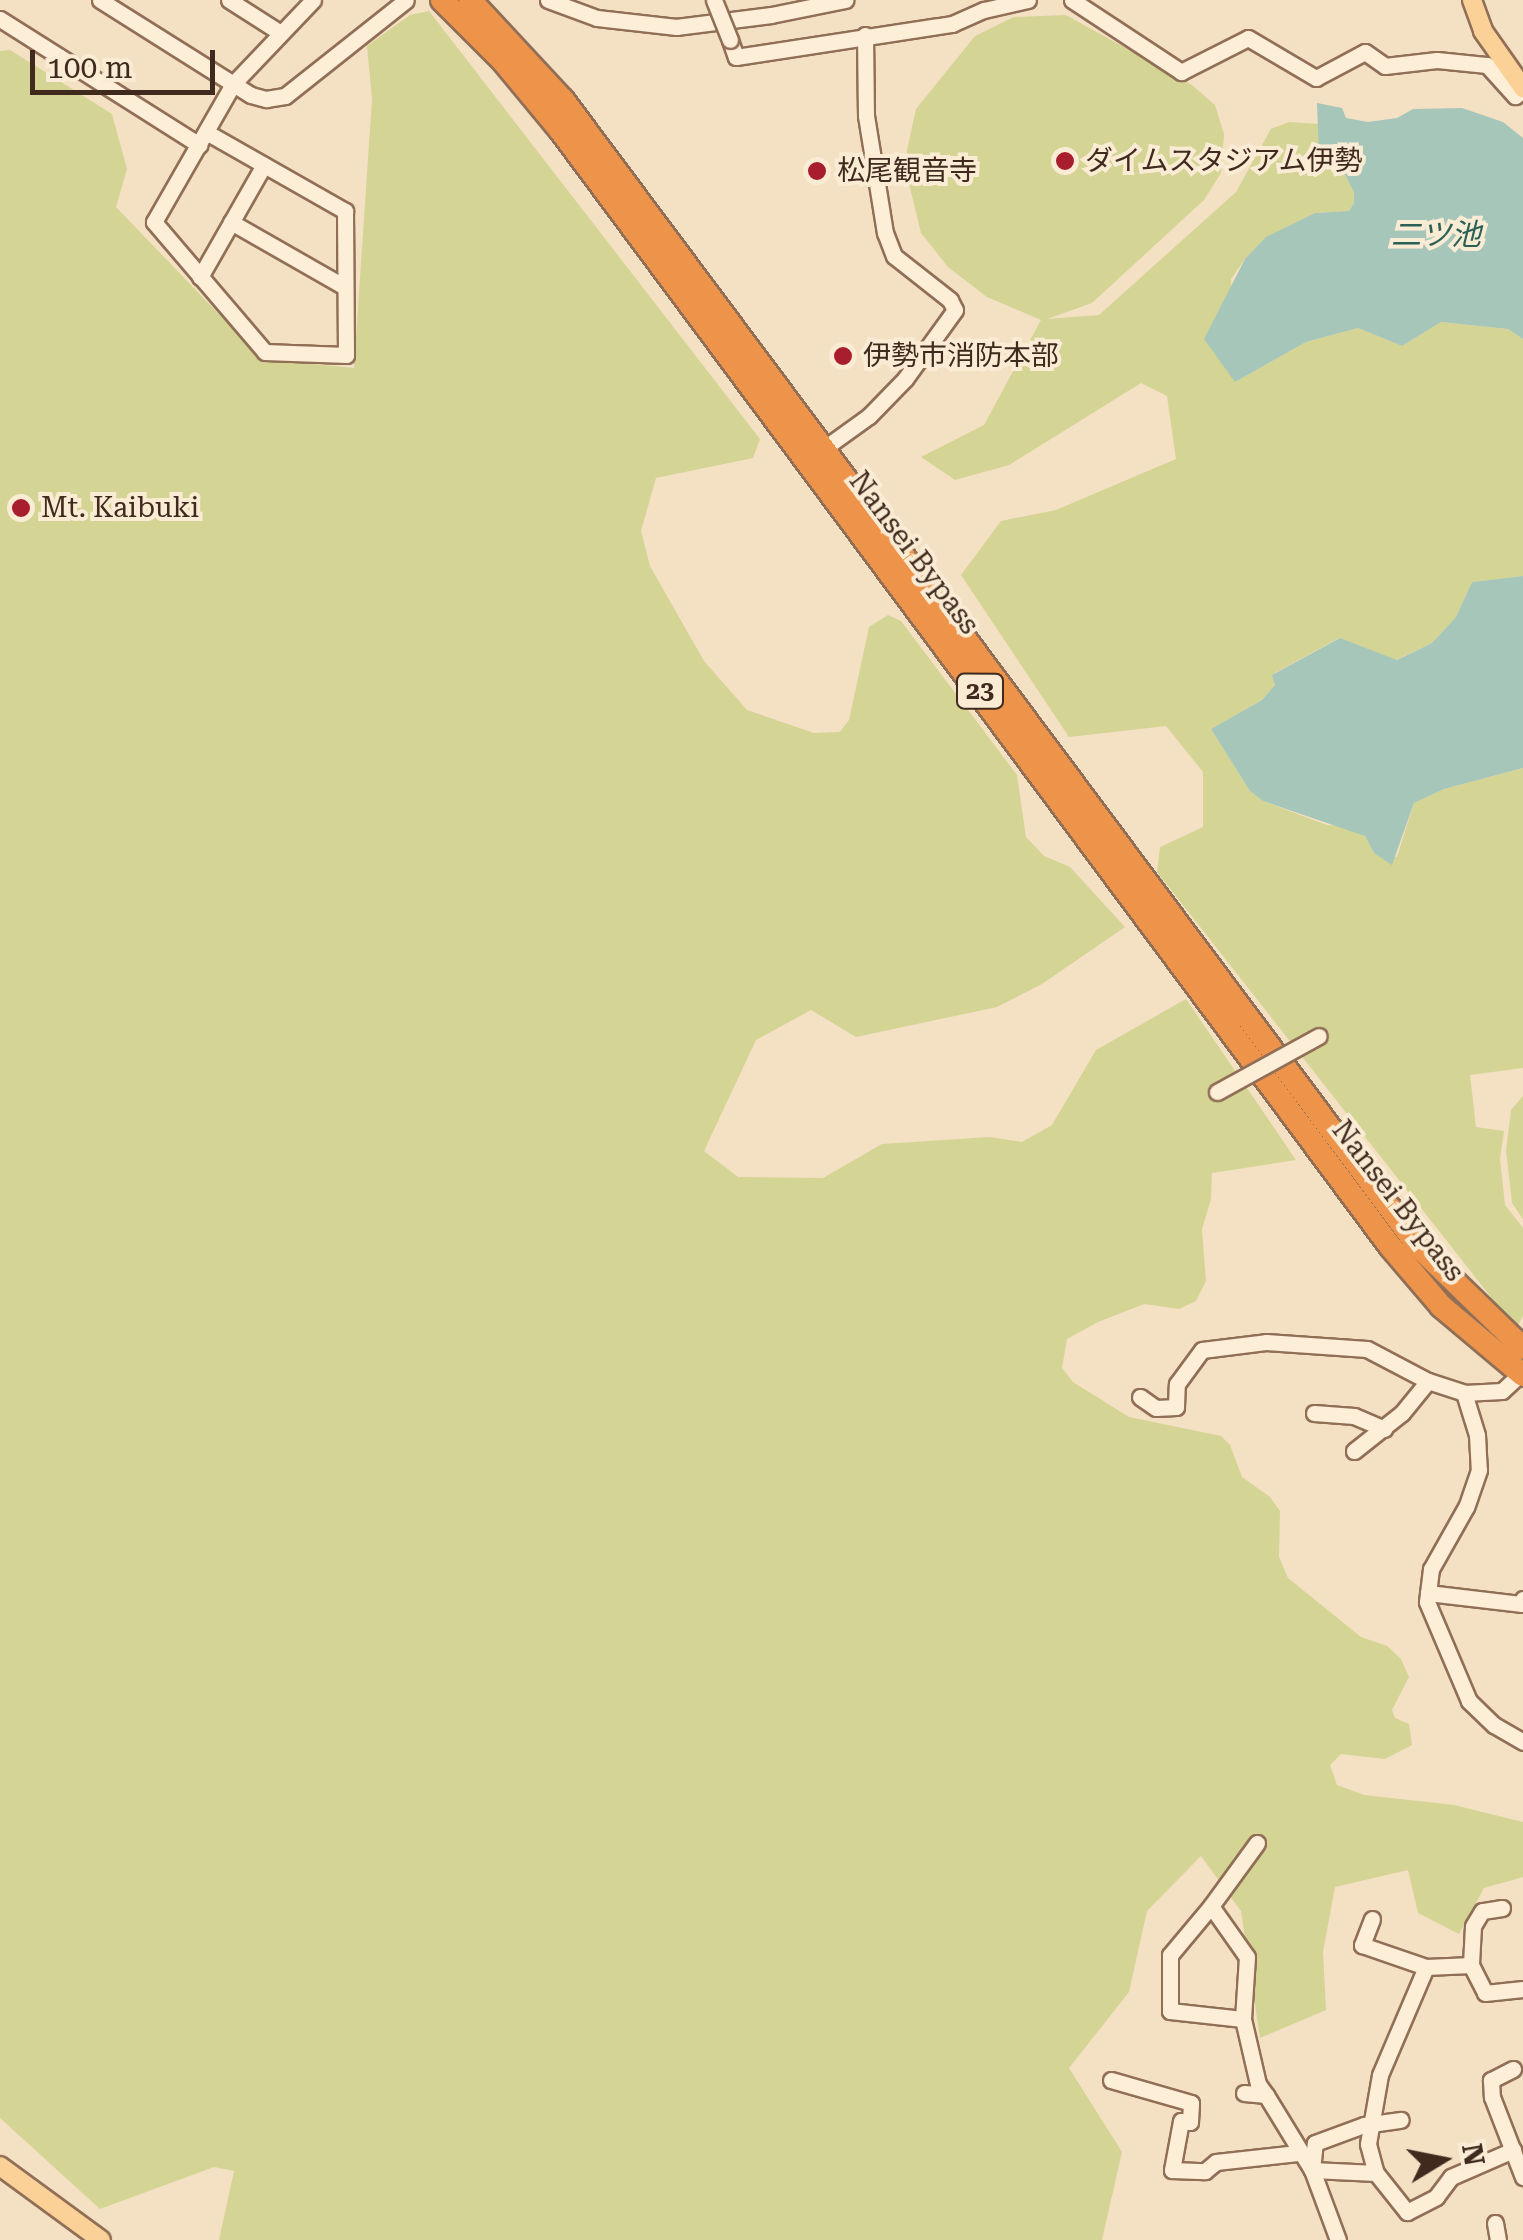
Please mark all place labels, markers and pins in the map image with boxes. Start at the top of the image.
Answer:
place label: ダイムスタジアム伊勢 [1085,144,1365,178]
marker: ダイムスタジアム伊勢 [1054,150,1076,172]
place label: 松尾観音寺 [837,154,977,188]
marker: 松尾観音寺 [806,160,828,182]
place label: 伊勢市消防本部 [863,339,1059,373]
marker: 伊勢市消防本部 [832,345,854,367]
place label: Mt. Kaibuki [41,491,199,525]
marker: Mt. Kaibuki [10,497,32,519]

